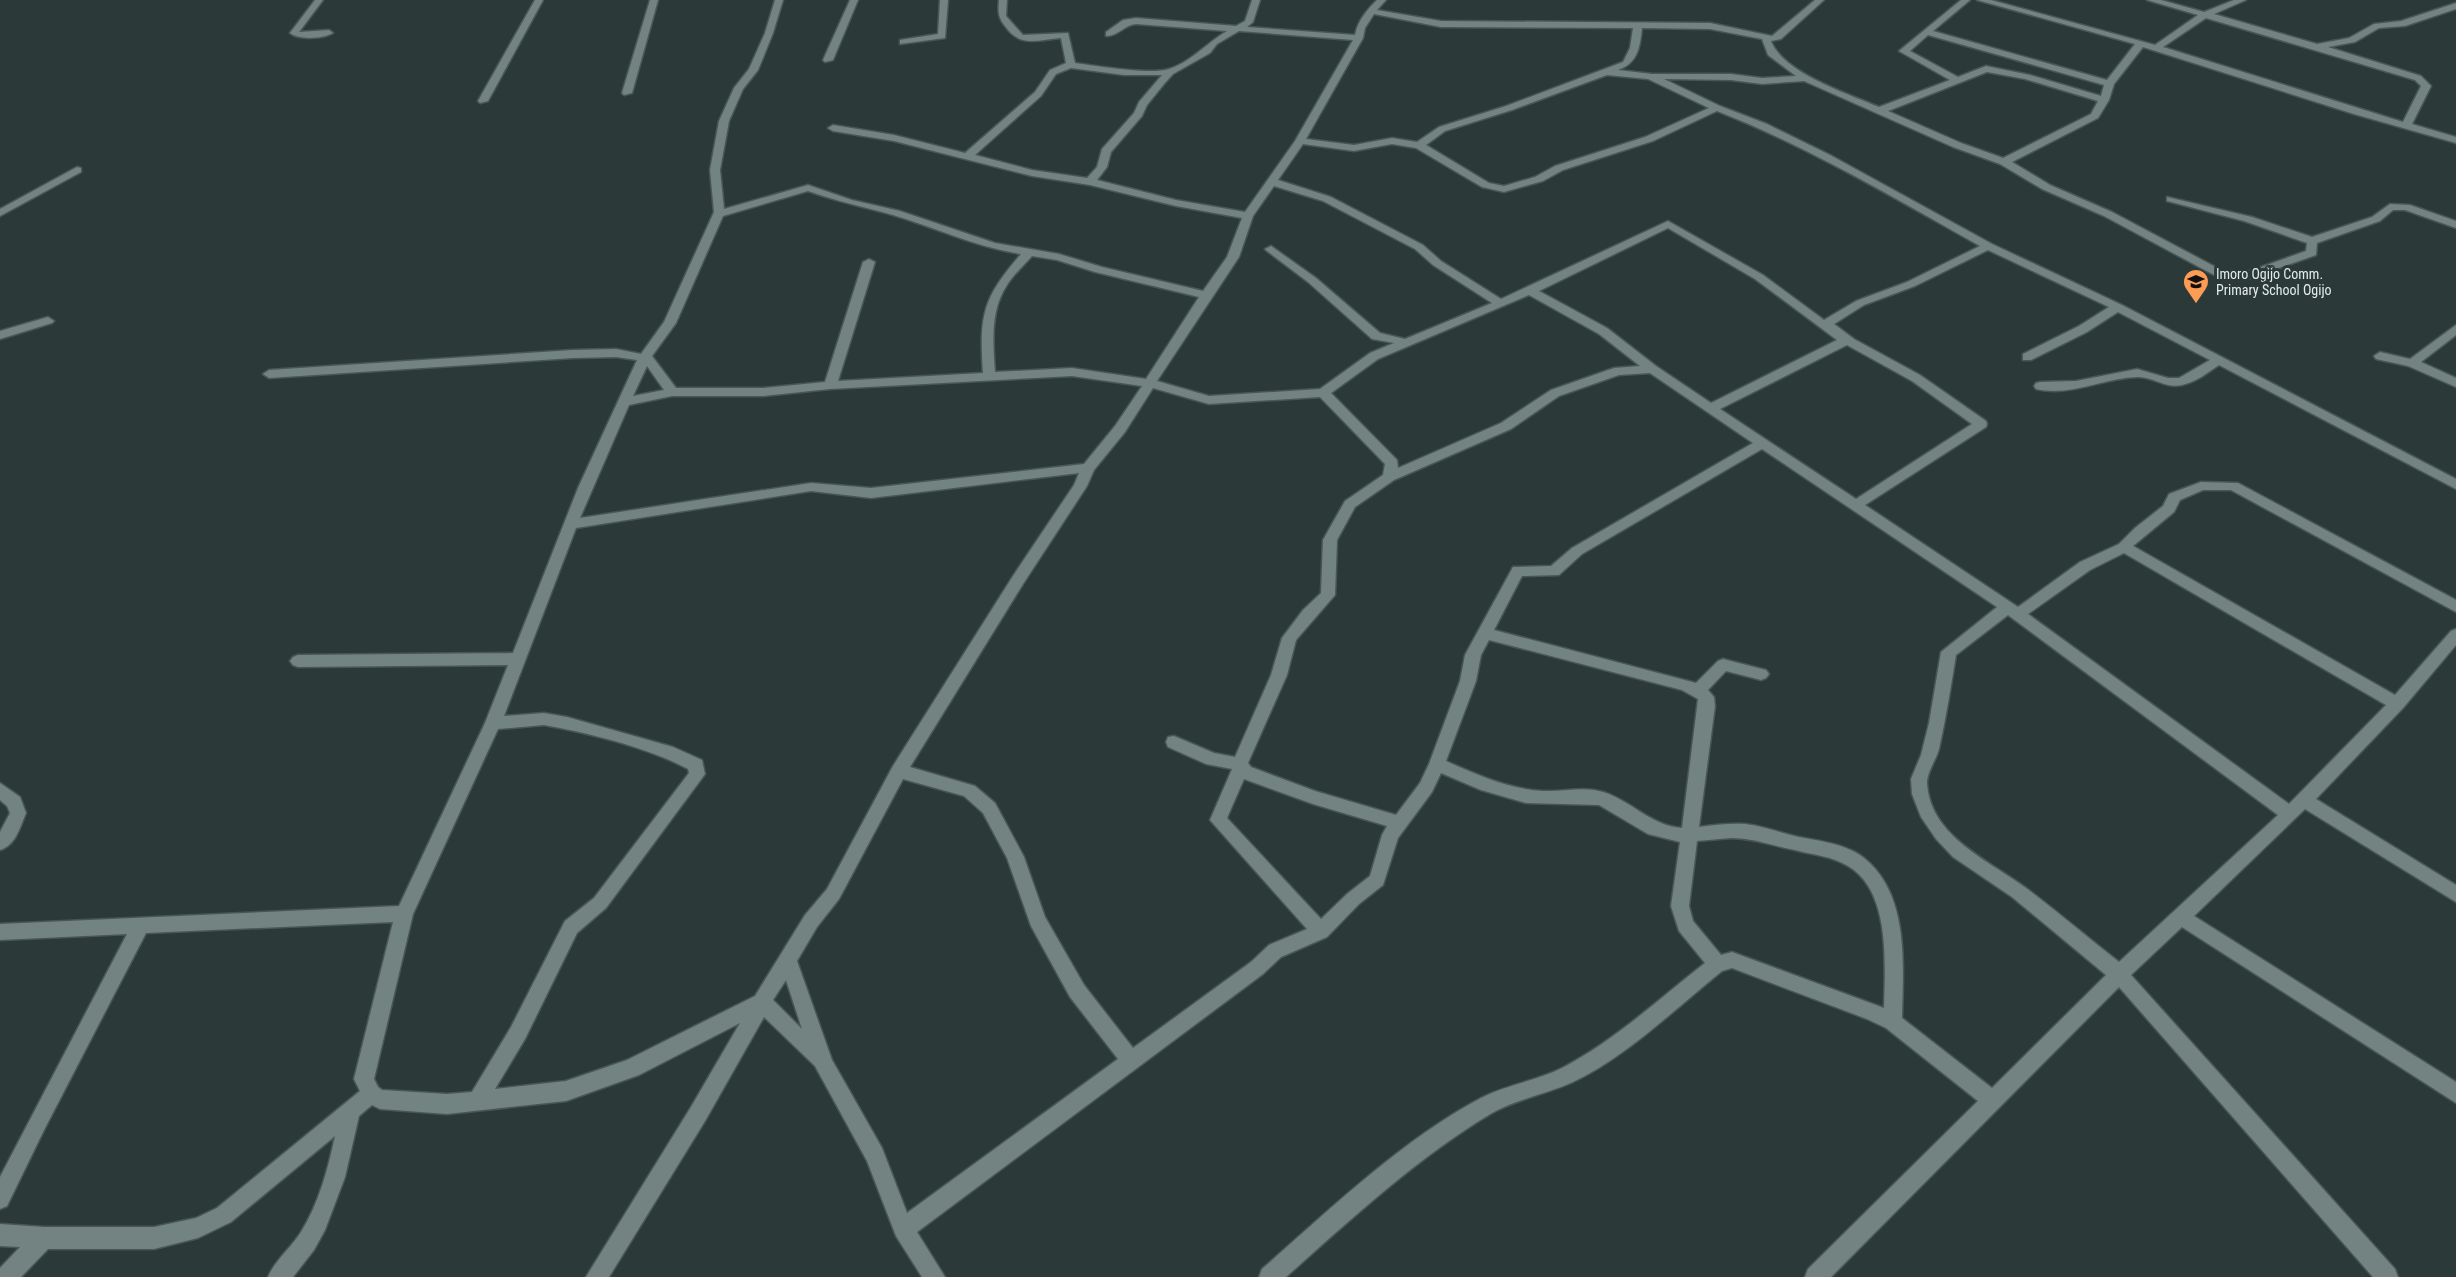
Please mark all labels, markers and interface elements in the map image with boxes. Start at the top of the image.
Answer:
place label: Imoro Ogijo Comm. Primary School Ogijo [2216,266,2332,298]
school or university icon: Imoro Ogijo Comm. Primary School Ogijo [2181,267,2211,305]

